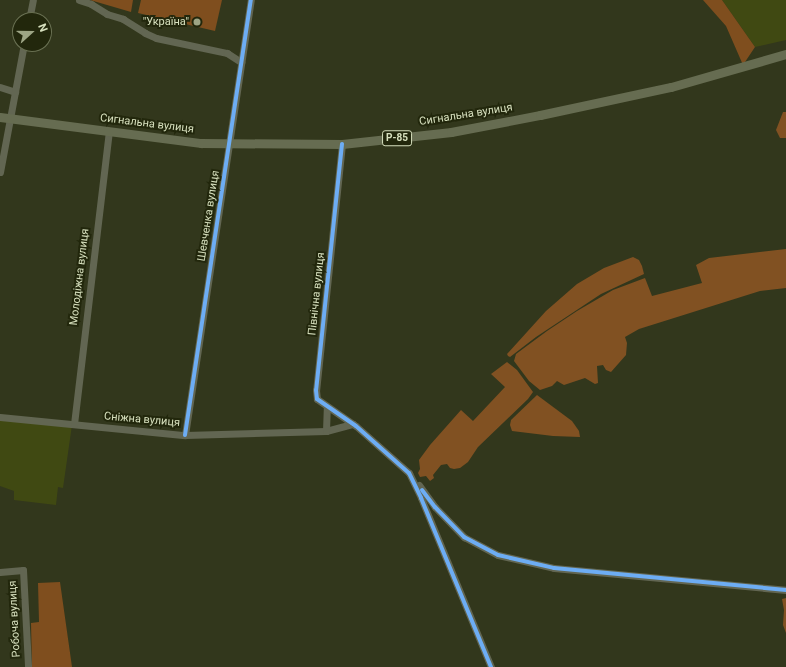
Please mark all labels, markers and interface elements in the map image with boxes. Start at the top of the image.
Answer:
north arrow [12,12,52,52]
place label: "Україна" [143,15,189,29]
marker: "Україна" [192,17,202,27]
text: N [35,22,50,34]
street label: Сигнальна вулиця [418,101,514,129]
street label: Сигнальна вулиця [99,112,195,136]
road number: Р-85 [382,130,412,146]
street label: Шевченка вулиця [195,170,223,262]
street label: Молодіжна вулиця [68,228,92,326]
street label: Північна вулиця [306,252,328,336]
street label: Сніжна вулиця [103,410,181,430]
street label: Робоча вулиця [6,580,24,658]

